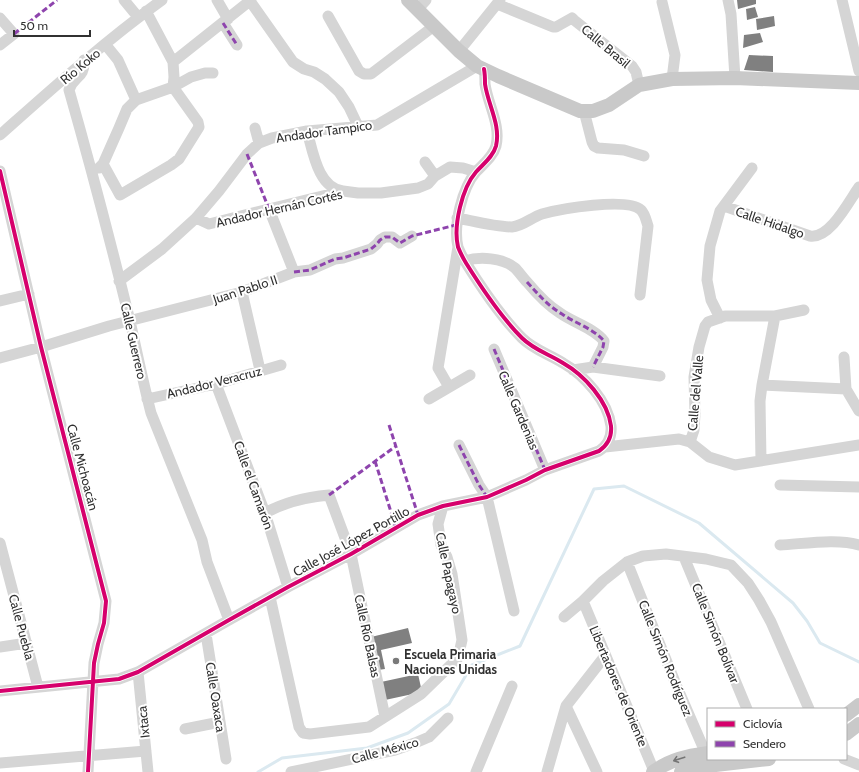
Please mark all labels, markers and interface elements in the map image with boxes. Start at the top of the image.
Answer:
scale bar [14,12,90,38]
text: 50 m [20,18,48,33]
street label: Calle Brasil [578,21,634,71]
street label: Río Koko [57,45,103,87]
street label: Andador Tampico [275,116,373,146]
street label: Andador Hernán Cortés [214,186,344,230]
street label: Calle Hidalgo [733,203,807,241]
street label: Juan Pablo II [210,271,279,307]
street label: Calle Guerrero [117,301,151,381]
street label: Calle del Valle [684,354,706,432]
street label: Andador Veracruz [165,362,263,402]
street label: Calle Gardenias [495,368,543,453]
street label: Calle Michoacán [64,422,102,512]
street label: Calle el Camarón [231,439,277,531]
street label: Calle José López Portillo [290,502,412,580]
street label: Calle Papagayo [433,531,465,615]
street label: Calle Simón Bolívar [689,581,744,686]
street label: Calle Puebla [6,592,39,662]
street label: Calle Río Balsas [351,593,385,680]
street label: Calle Simón Rodríguez [635,598,697,718]
street label: Libertadores de Oriente [586,623,652,749]
place label: Escuela Primaria Naciones Unidas [404,646,498,677]
marker: Escuela Primaria Naciones Unidas [391,656,401,666]
street label: Calle Oaxaca [203,661,230,734]
street label: Ixtaca [133,704,153,739]
legend [707,708,847,760]
text: Ciclovía [743,716,782,731]
street label: Calle México [350,733,420,767]
text: Sendero [743,736,786,751]
one-way arrow [673,756,686,763]

